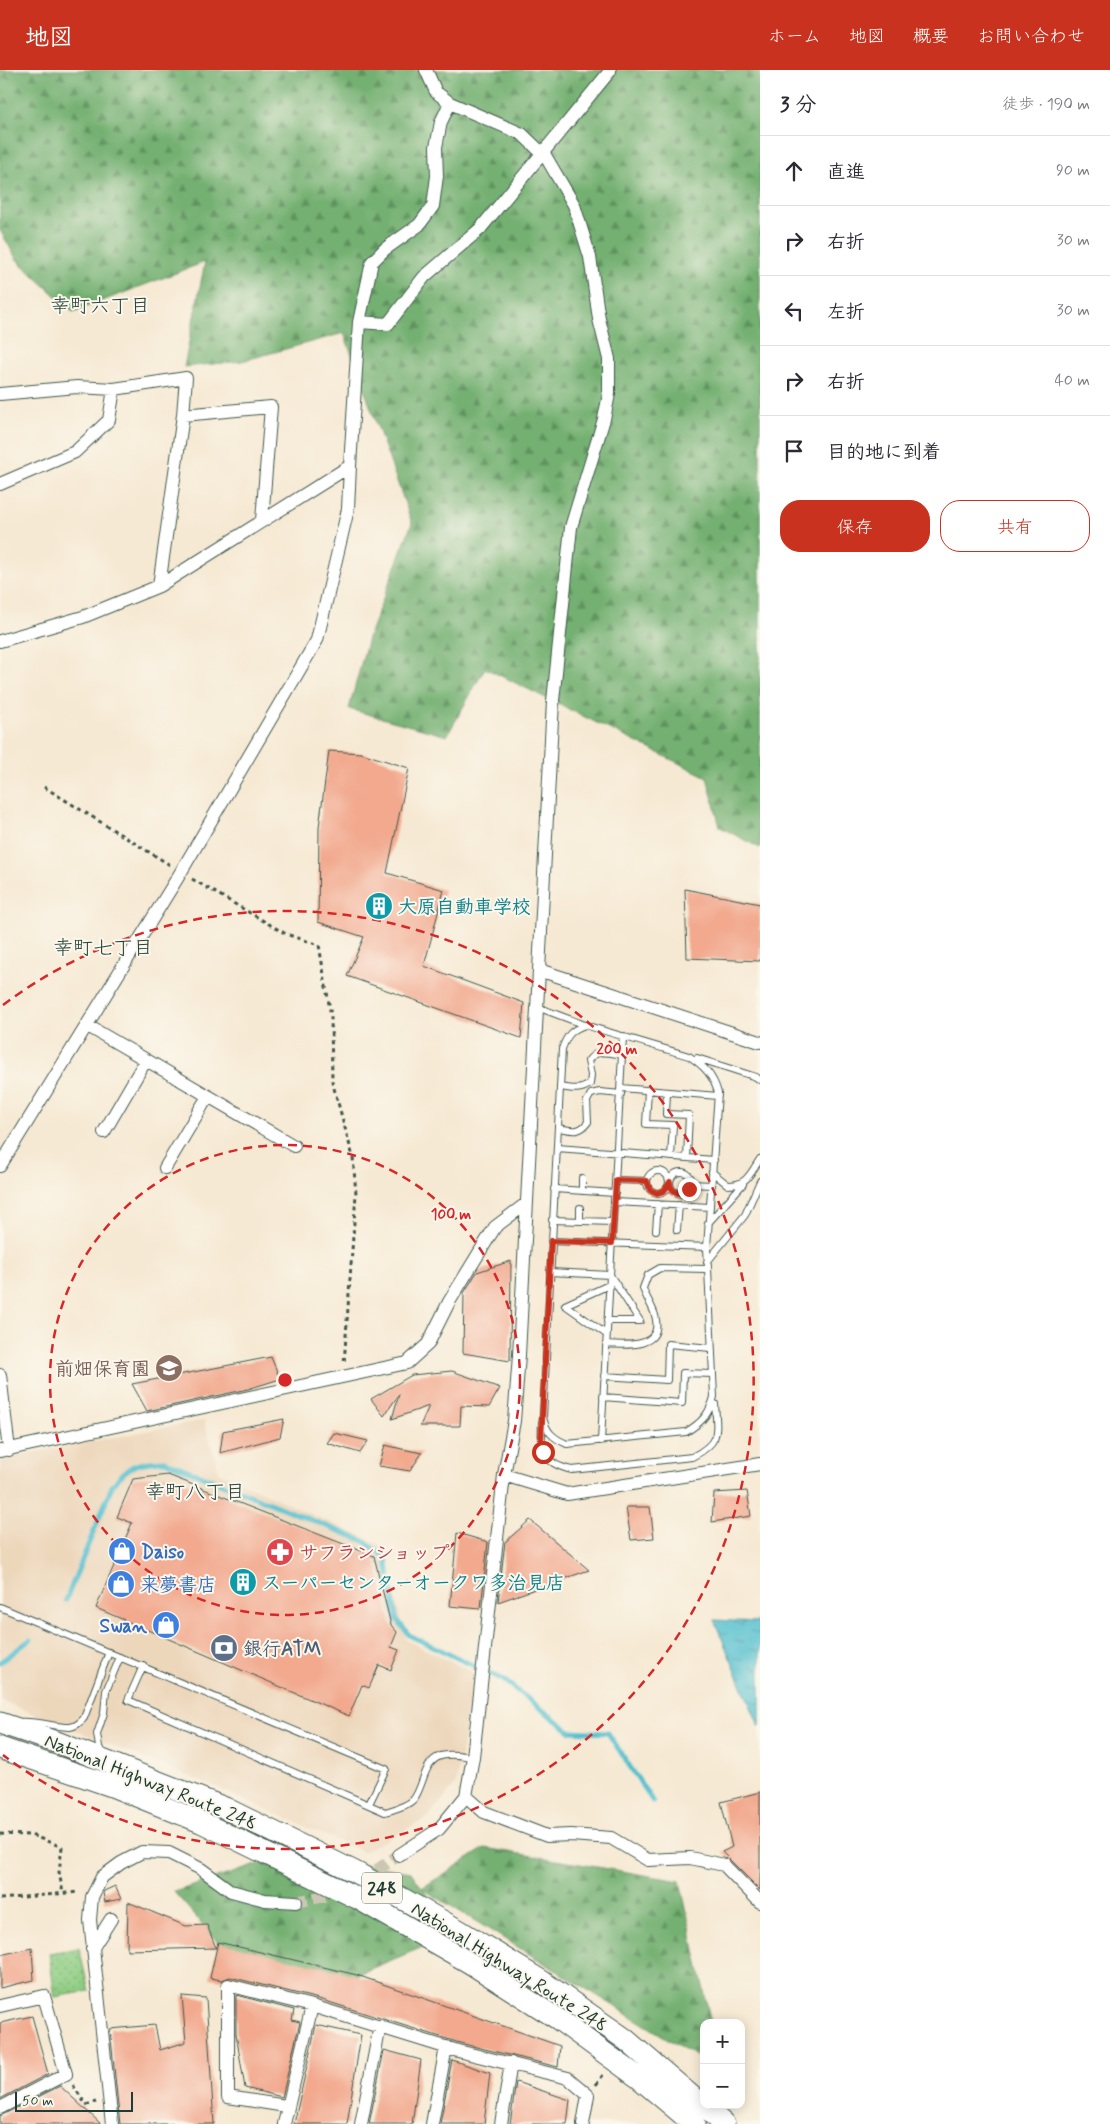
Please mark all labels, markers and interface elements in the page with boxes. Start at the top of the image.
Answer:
text: 地図 [25,23,73,54]
text: ホーム [768,25,821,49]
text: 地図 [849,25,885,49]
text: 概要 [913,25,949,49]
text: お問い合わせ [977,25,1085,49]
text: 3 分 [780,91,816,119]
text: 徒歩 · 190 m [1002,94,1090,115]
icon: ahead [780,157,808,185]
text: 直進 [827,160,865,185]
text: 90 m [1056,160,1090,181]
icon: right [780,227,808,255]
text: 右折 [827,230,865,255]
text: 30 m [1057,230,1090,251]
district label: 幸町六丁目 [50,293,150,320]
icon: left [780,297,808,325]
text: 左折 [827,300,865,325]
text: 30 m [1057,300,1090,321]
icon: right [780,367,808,395]
text: 右折 [827,370,865,395]
text: 40 m [1054,370,1090,391]
icon: arrive [780,437,808,465]
text: 目的地に到着 [827,440,941,465]
button: 保存 [780,500,930,552]
button: 共有 [940,500,1090,552]
building icon: 大原自動車学校 [364,891,394,921]
place label: 大原自動車学校 [398,895,531,920]
district label: 幸町七丁目 [53,935,153,962]
text: 200 m [597,1040,638,1060]
route end [678,1178,701,1201]
text: 100 m [431,1205,471,1225]
school or university icon: 前畑保育園 [154,1353,184,1383]
place label: 前畑保育園 [55,1357,150,1382]
centre of rings [276,1371,294,1389]
route start [532,1441,555,1464]
district label: 幸町八丁目 [145,1479,245,1506]
shop icon: Daiso [107,1536,137,1566]
pharmacy icon: サフランショップ [265,1537,295,1567]
place label: Daiso [141,1540,184,1565]
place label: サフランショップ [299,1541,449,1566]
building icon: スーパーセンターオークワ多治見店 [228,1567,258,1597]
shop icon: 来夢書店 [106,1569,136,1599]
place label: スーパーセンターオークワ多治見店 [262,1571,565,1596]
place label: 来夢書店 [140,1573,216,1598]
shop icon: Swan [151,1610,181,1640]
place label: Swan [99,1614,147,1639]
bank icon: 銀行ATM [209,1633,239,1663]
place label: 銀行ATM [243,1637,321,1662]
street label: National Highway Route 248 [40,1728,260,1837]
road number: 248 [362,1872,402,1904]
street label: National Highway Route 248 [406,1897,612,2039]
map controls [700,2019,745,2109]
button: + [700,2019,745,2064]
button: − [700,2064,745,2109]
scale bar [15,2089,132,2112]
text: 50 m [22,2092,53,2110]

